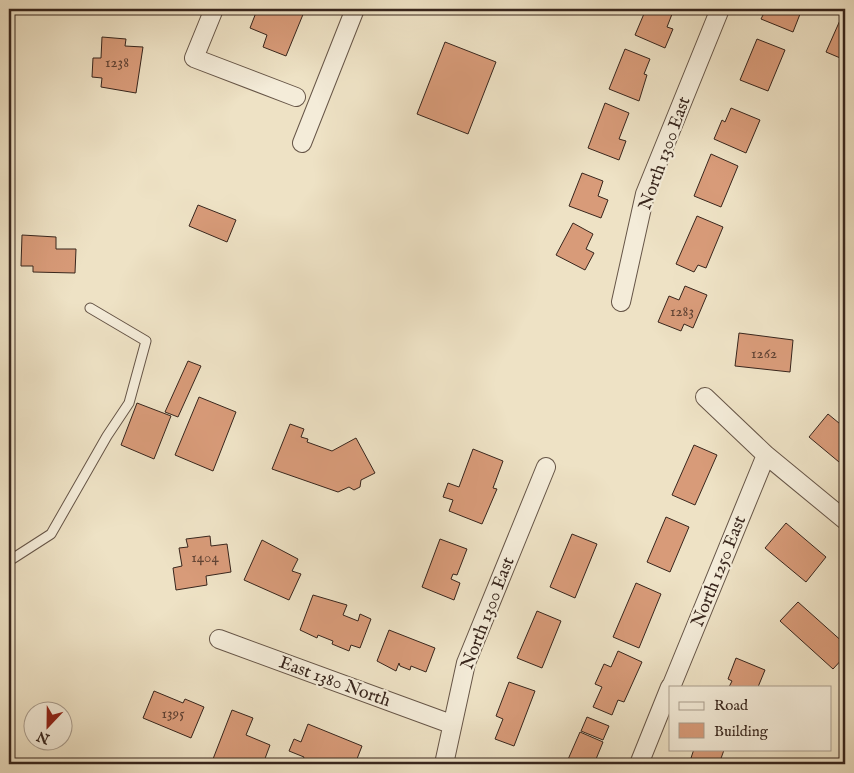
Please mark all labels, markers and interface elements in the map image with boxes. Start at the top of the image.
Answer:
house number: 1238 [105,53,129,72]
street label: North 1300 East [634,94,697,213]
house number: 1283 [670,302,694,321]
house number: 1262 [751,344,777,363]
street label: North 1250 East [687,513,752,631]
house number: 1404 [191,548,219,567]
street label: North 1300 East [456,554,520,673]
street label: East 1380 North [276,652,394,713]
legend [669,686,832,750]
text: Road [714,696,749,715]
north arrow [22,700,72,750]
house number: 1395 [161,704,185,723]
text: Building [714,722,769,741]
text: N [35,727,53,748]

